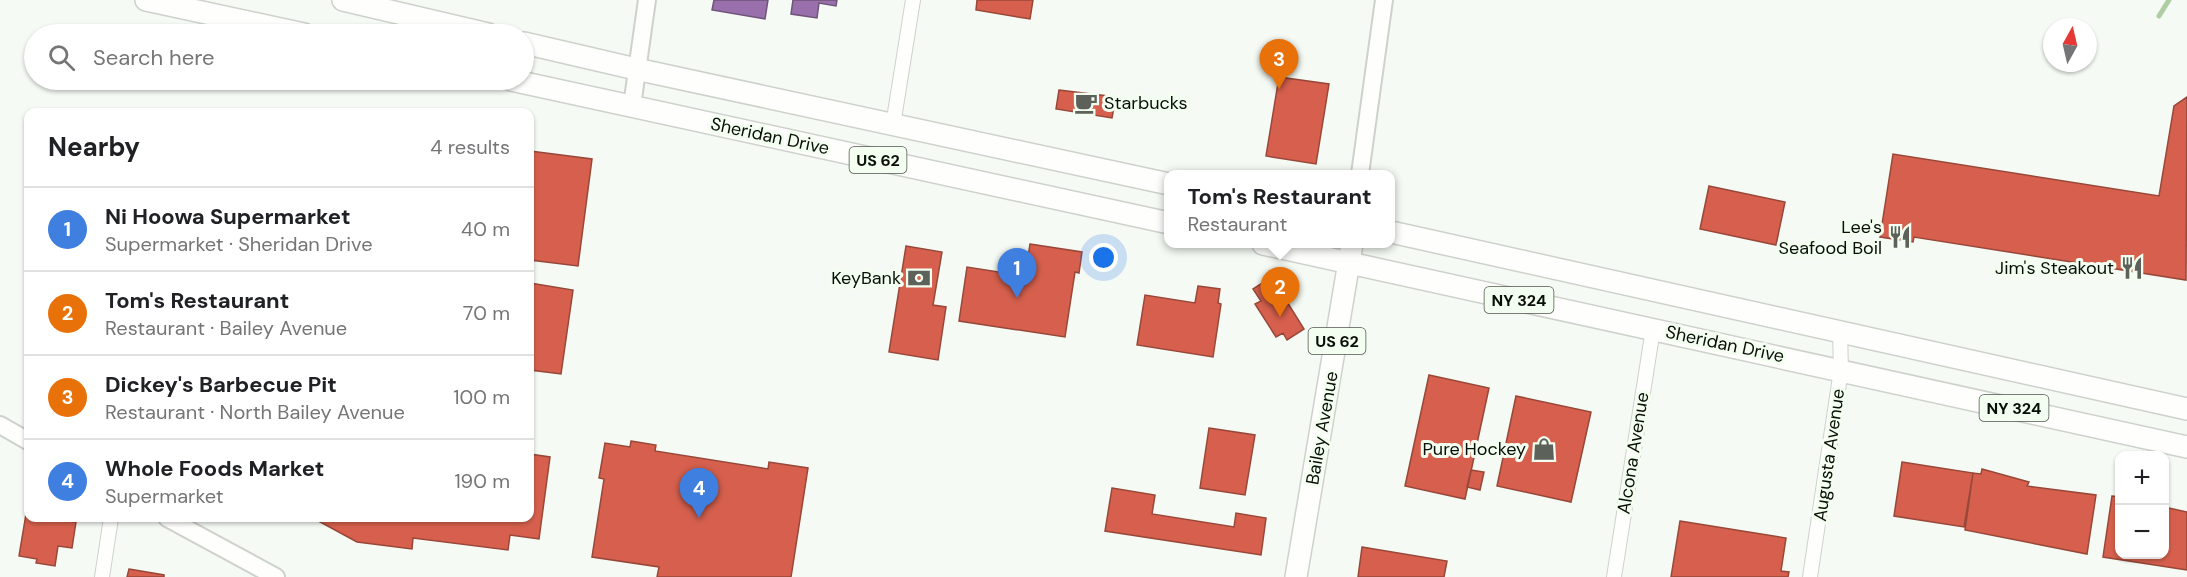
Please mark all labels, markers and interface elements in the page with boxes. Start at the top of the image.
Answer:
north arrow [2043,18,2097,72]
search box [24,24,534,90]
pin: 3 [1260,40,1298,89]
icon: search [45,41,78,74]
text: Search here [93,43,214,72]
cafe icon: Starbucks [1073,90,1099,116]
place label: Starbucks [1104,91,1187,115]
street label: Sheridan Drive [708,112,832,160]
text: Nearby [48,130,140,164]
text: 4 results [430,134,510,160]
road number: US 62 [850,147,906,173]
popup [1164,170,1395,248]
text: Tom's Restaurant [1187,182,1372,211]
text: Ni Hoowa Supermarket [105,202,350,231]
text: Restaurant [1187,211,1287,237]
place label: Lee's Seafood Boil [1779,215,1882,260]
text: 1 [64,216,71,242]
text: 40 m [461,216,510,242]
restaurant icon: Lee's Seafood Boil [1887,224,1913,250]
text: Supermarket · Sheridan Drive [105,231,373,257]
your location [1089,243,1118,272]
pin: 1 [998,248,1036,298]
restaurant icon: Jim's Steakout [2119,255,2145,281]
place label: Jim's Steakout [1995,256,2114,280]
bank icon: KeyBank [906,265,932,291]
place label: KeyBank [831,266,901,290]
pin: 2 [1260,268,1300,317]
text: Tom's Restaurant [105,286,289,315]
road number: NY 324 [1484,287,1553,313]
text: 2 [62,300,73,326]
text: 70 m [463,300,510,326]
text: Restaurant · Bailey Avenue [105,315,347,341]
street label: Sheridan Drive [1663,320,1787,368]
road number: US 62 [1308,328,1366,354]
street label: Bailey Avenue [1300,369,1344,487]
text: Dickey's Barbecue Pit [105,370,337,399]
text: 3 [61,384,74,410]
text: 100 m [453,384,510,410]
street label: Augusta Avenue [1808,387,1850,523]
street label: Alcona Avenue [1612,390,1654,516]
road number: NY 324 [1980,395,2048,421]
text: Restaurant · North Bailey Avenue [105,399,405,425]
shop icon: Pure Hockey [1531,436,1557,462]
place label: Pure Hockey [1422,437,1526,461]
map controls [2115,451,2169,559]
button: + [2115,451,2169,505]
text: Whole Foods Market [105,454,324,483]
text: 4 [61,468,74,494]
text: 190 m [454,468,510,494]
pin: 4 [680,468,718,518]
text: Supermarket [105,483,224,509]
button: − [2115,505,2169,559]

